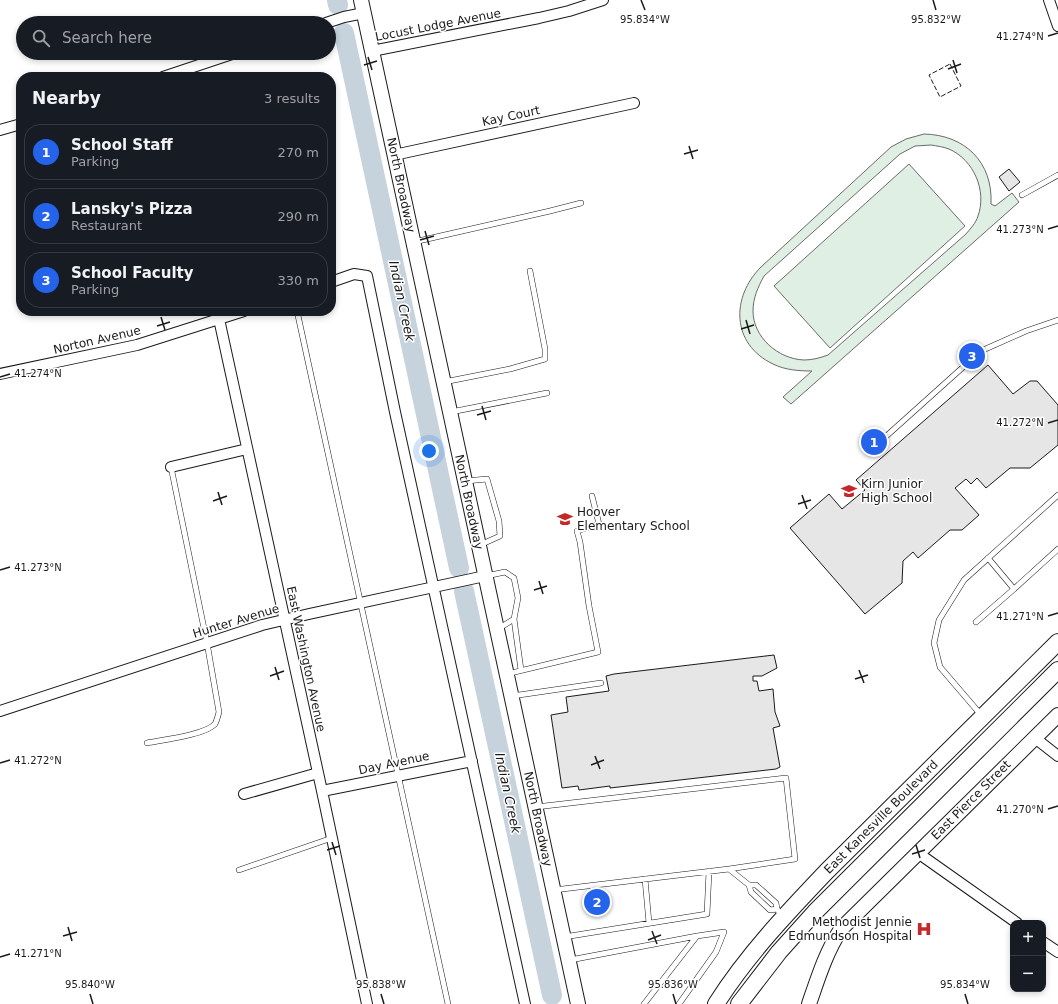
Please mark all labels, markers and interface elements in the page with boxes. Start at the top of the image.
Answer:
street label: Locust Lodge Avenue [374,6,502,44]
text: 95.834°W [620,14,670,25]
text: 95.832°W [911,14,961,25]
search box [16,16,336,60]
icon: search [30,27,52,49]
text: Search here [62,29,152,47]
text: 41.274°N [996,31,1044,42]
text: Nearby [32,88,101,108]
text: 3 results [264,91,320,106]
street label: Kay Court [481,103,542,129]
text: School Staff [71,136,173,154]
street label: North Broadway [384,136,418,234]
text: 1 [41,145,51,160]
text: 270 m [277,145,319,160]
text: Parking [71,154,119,169]
text: Lansky's Pizza [71,200,193,218]
text: 2 [41,209,51,224]
text: 290 m [277,209,319,224]
text: Restaurant [71,218,142,233]
text: 41.273°N [996,224,1044,235]
water label: Indian Creek [386,259,418,343]
text: School Faculty [71,264,194,282]
text: 3 [41,273,51,288]
text: 330 m [277,273,319,288]
text: Parking [71,282,119,297]
street label: Norton Avenue [52,323,142,357]
pin: 3 [959,341,985,371]
text: 41.274°N [14,368,62,379]
text: 41.272°N [996,417,1044,428]
pin: 1 [861,427,887,457]
your location [419,441,439,461]
street label: North Broadway [452,453,486,551]
place label: Kirn Junior High School [861,477,932,505]
school or university icon: Kirn Junior High School [840,482,858,500]
place label: Hoover Elementary School [577,505,690,533]
school or university icon: Hoover Elementary School [556,510,574,528]
text: 41.273°N [14,562,62,573]
street label: East Washington Avenue [284,585,328,733]
street label: Hunter Avenue [191,601,281,641]
text: 41.271°N [996,611,1044,622]
street label: Day Avenue [357,749,431,777]
water label: Indian Creek [492,751,524,835]
text: 41.272°N [14,755,62,766]
street label: East Kanesville Boulevard [821,757,941,877]
street label: East Pierce Street [928,757,1014,843]
street label: North Broadway [521,770,555,868]
text: 41.270°N [996,804,1044,815]
pin: 2 [584,887,610,917]
place label: Methodist Jennie Edmundson Hospital [788,915,912,943]
hospital icon: Methodist Jennie Edmundson Hospital [915,920,933,938]
map controls [1010,920,1046,992]
button: + [1010,920,1046,956]
text: 41.271°N [14,948,62,959]
button: − [1010,956,1046,992]
text: 95.840°W [65,979,115,990]
text: 95.838°W [356,979,406,990]
text: 95.836°W [648,979,698,990]
text: 95.834°W [940,979,990,990]

